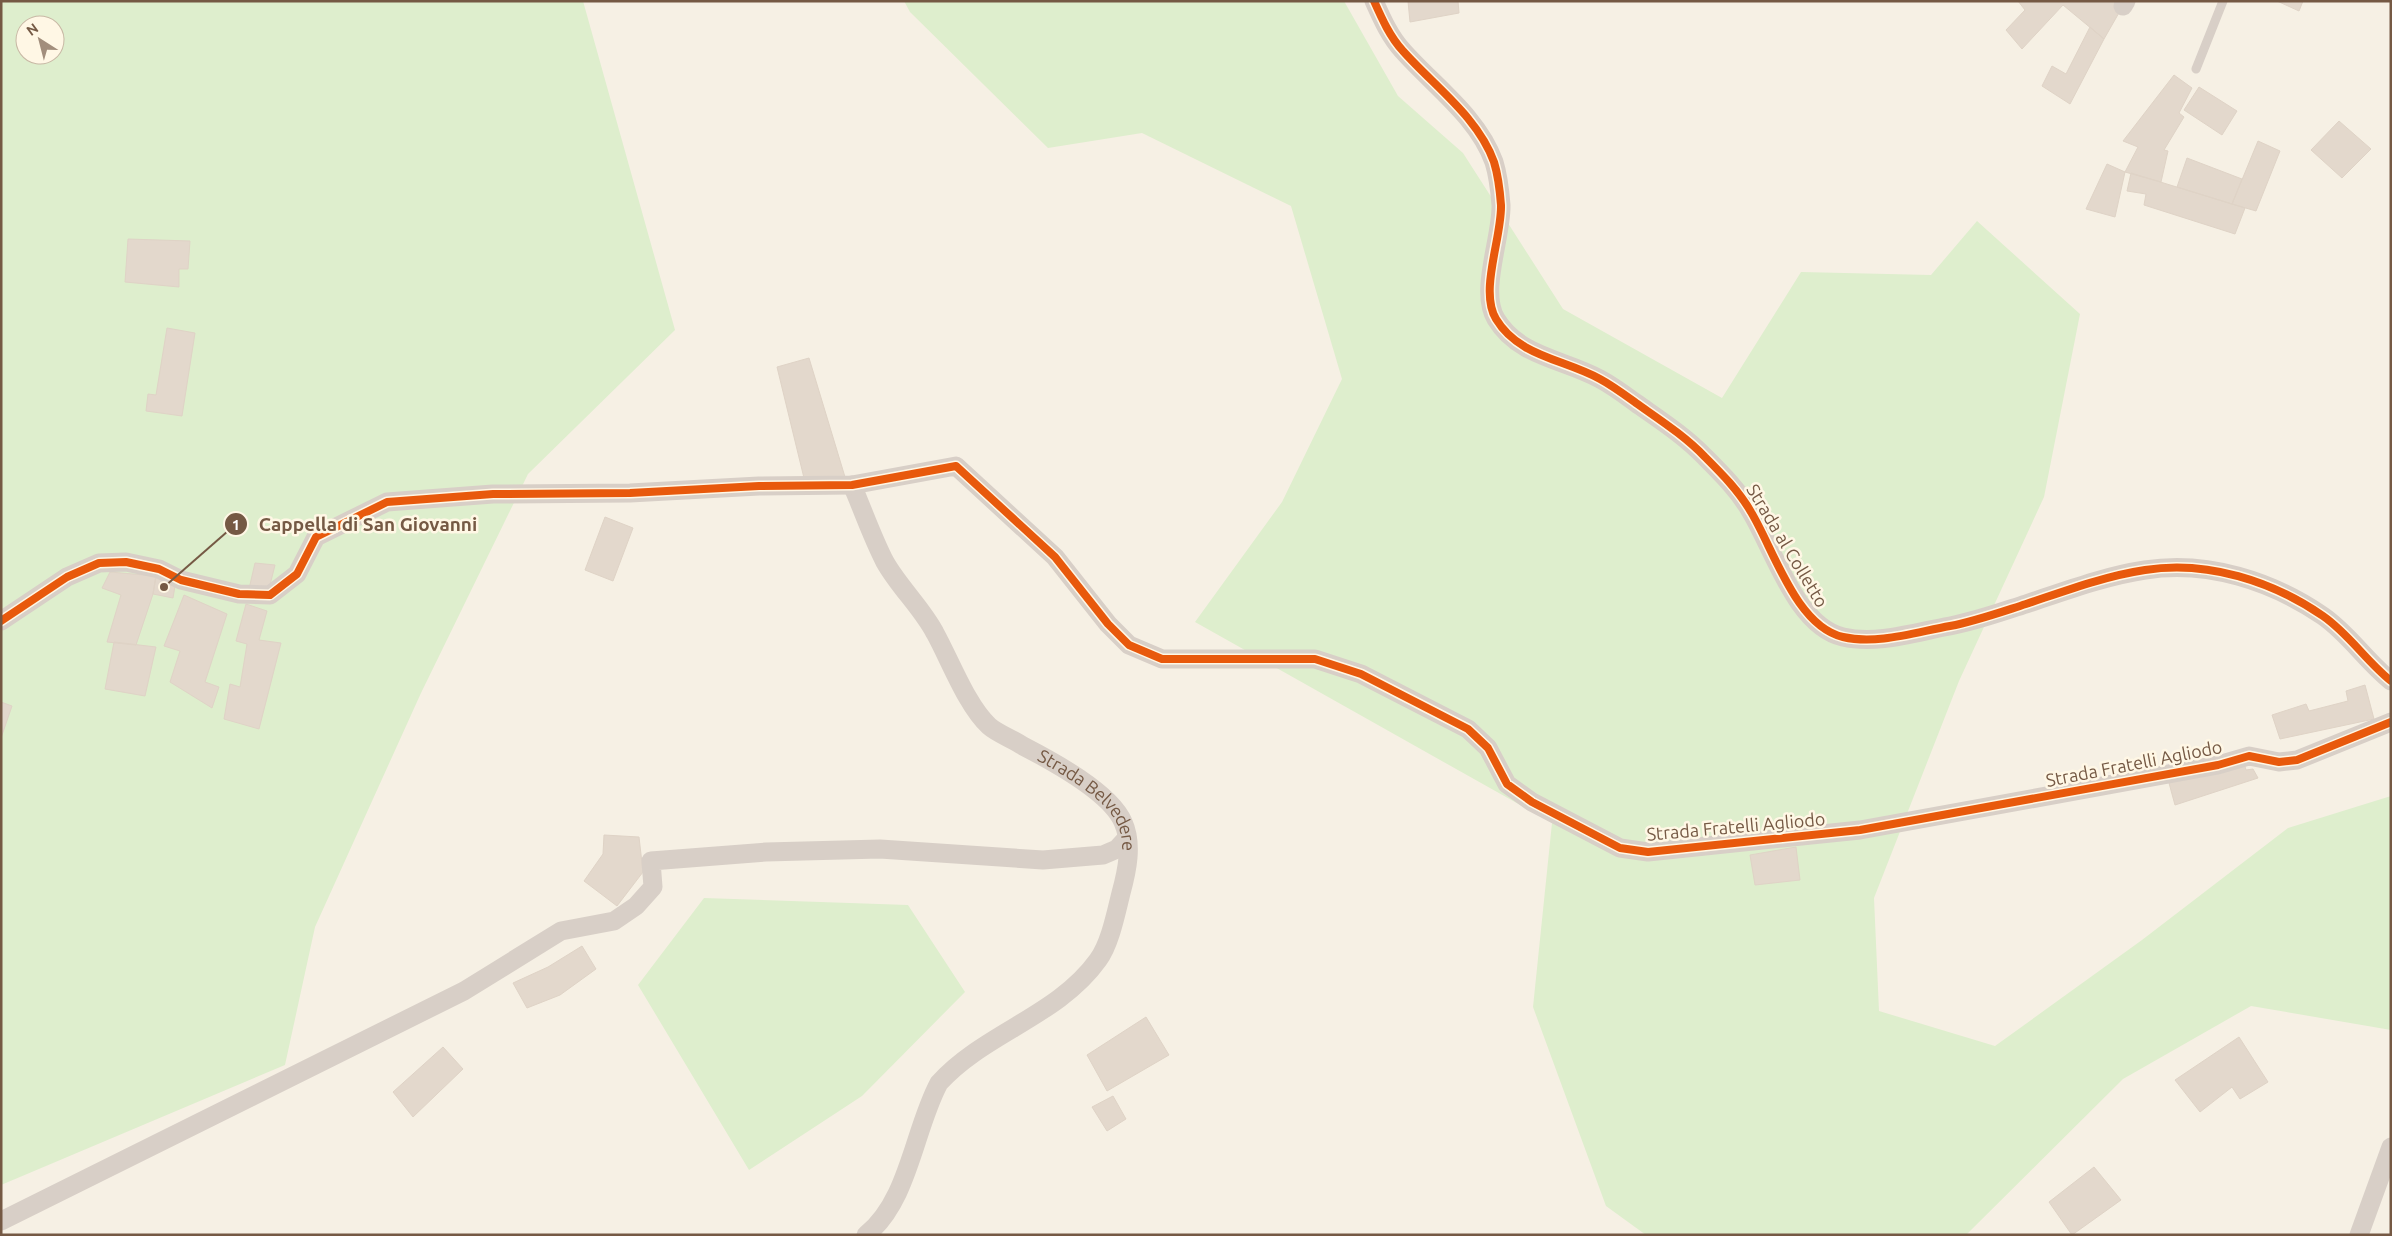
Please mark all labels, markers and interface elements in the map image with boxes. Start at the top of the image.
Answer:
north arrow [15,15,65,65]
text: N [23,20,41,39]
street label: Strada al Colletto [1743,480,1833,611]
callout: Cappella di San Giovanni [224,507,487,541]
text: Cappella di San Giovanni [259,513,477,535]
text: 1 [232,516,240,533]
street label: Strada Fratelli Agliodo [2044,736,2224,790]
street label: Strada Belvedere [1035,745,1139,851]
street label: Strada Fratelli Agliodo [1646,808,1826,844]

